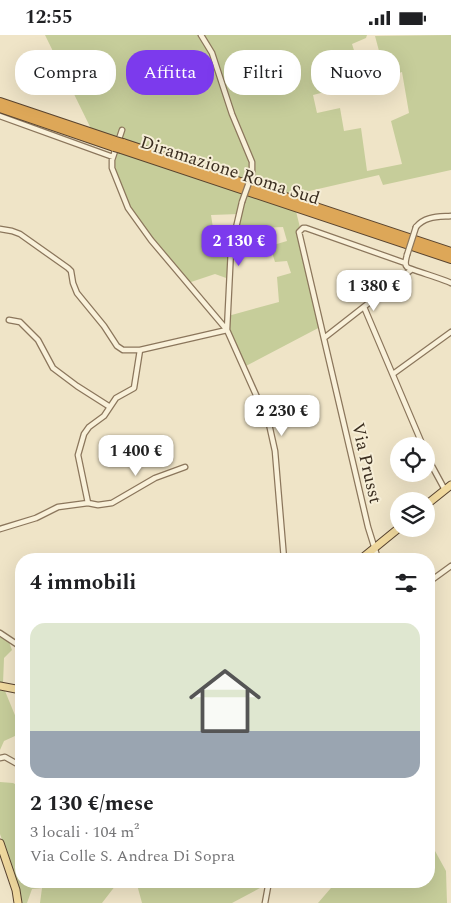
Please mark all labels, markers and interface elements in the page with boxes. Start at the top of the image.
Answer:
text: 12:55 [25,3,73,32]
chip: Compra [15,50,116,95]
chip: Affitta [126,50,214,95]
chip: Filtri [224,50,301,95]
chip: Nuovo [311,50,400,95]
street label: Diramazione Roma Sud [137,129,323,212]
pin: 2 130 € [193,225,285,267]
text: 2 130 € [213,229,265,253]
pin: 1 380 € [328,269,420,312]
text: 1 380 € [348,274,400,298]
pin: 2 230 € [236,395,328,437]
text: 2 230 € [256,399,308,423]
street label: Via Prusst [344,420,389,506]
pin: 1 400 € [90,435,182,477]
map controls [390,437,435,537]
button: locate [390,437,435,482]
text: 1 400 € [110,439,162,463]
button: layers [390,492,435,537]
text: 4 immobili [30,567,136,599]
icon: filters [392,569,420,597]
icon: home [180,656,270,746]
text: 2 130 €/mese [30,788,154,820]
text: 3 locali · 104 m² [30,820,139,844]
text: Via Colle S. Andrea Di Sopra [30,844,235,868]

